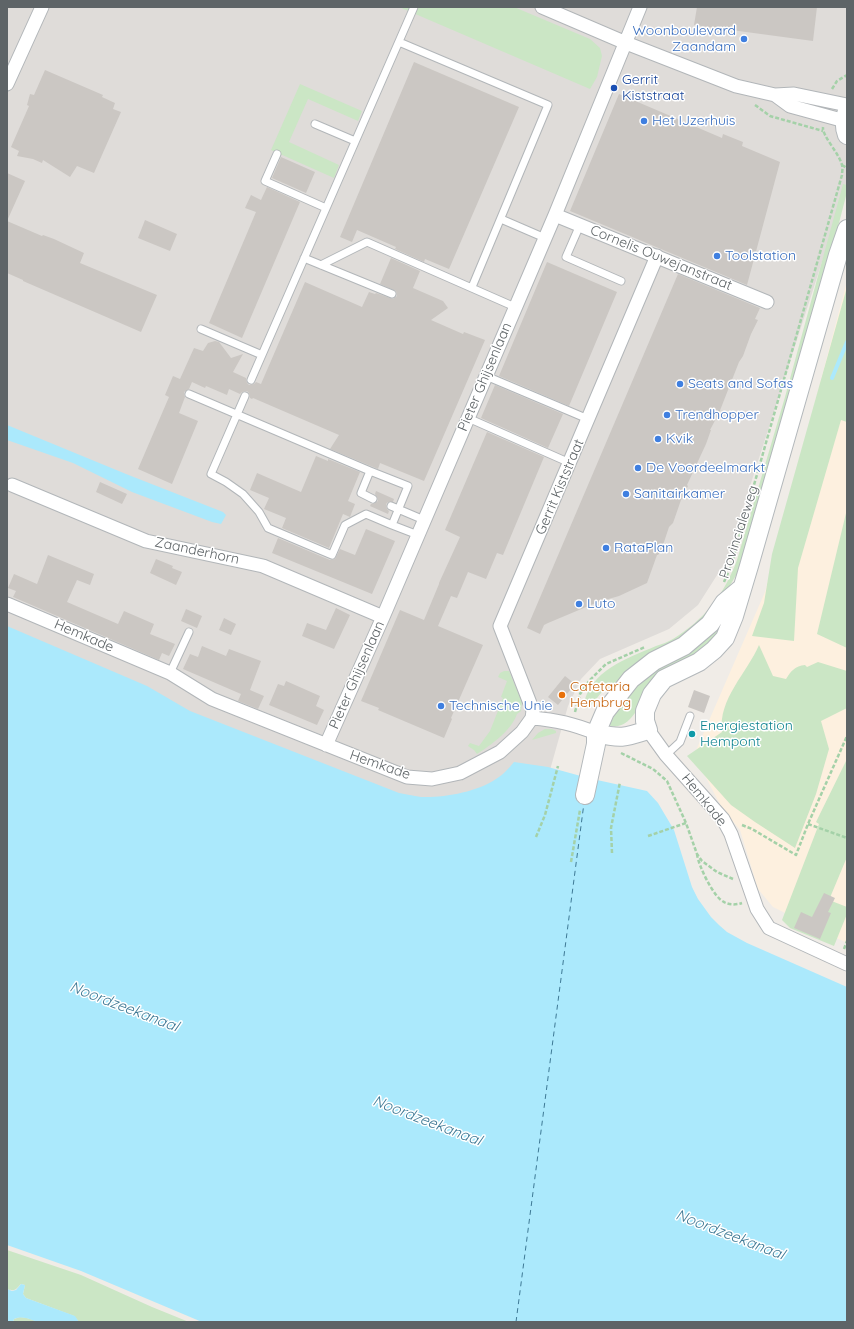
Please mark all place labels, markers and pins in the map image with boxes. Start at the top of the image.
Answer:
place label: Woonboulevard Zaandam [632,23,736,56]
marker: Woonboulevard Zaandam [739,34,749,44]
place label: Gerrit Kiststraat [622,72,684,104]
marker: Gerrit Kiststraat [609,83,619,93]
place label: Het IJzerhuis [652,113,735,129]
marker: Het IJzerhuis [639,116,649,126]
place label: Toolstation [725,248,796,264]
marker: Toolstation [712,251,722,261]
place label: Seats and Sofas [688,376,793,392]
marker: Seats and Sofas [675,379,685,389]
place label: Trendhopper [675,407,759,423]
marker: Trendhopper [662,410,672,420]
place label: Kvik [666,431,693,447]
marker: Kvik [653,434,663,444]
place label: De Voordeelmarkt [646,460,765,476]
marker: De Voordeelmarkt [633,463,643,473]
place label: Sanitairkamer [634,486,725,502]
marker: Sanitairkamer [621,489,631,499]
place label: RataPlan [614,540,673,556]
marker: RataPlan [601,543,611,553]
place label: Luto [587,596,616,612]
marker: Luto [574,599,584,609]
place label: Cafetaria Hembrug [570,679,631,712]
marker: Cafetaria Hembrug [557,690,567,700]
place label: Technische Unie [449,698,552,714]
marker: Technische Unie [436,701,446,711]
place label: Energiestation Hempont [700,718,793,750]
marker: Energiestation Hempont [687,729,697,739]

